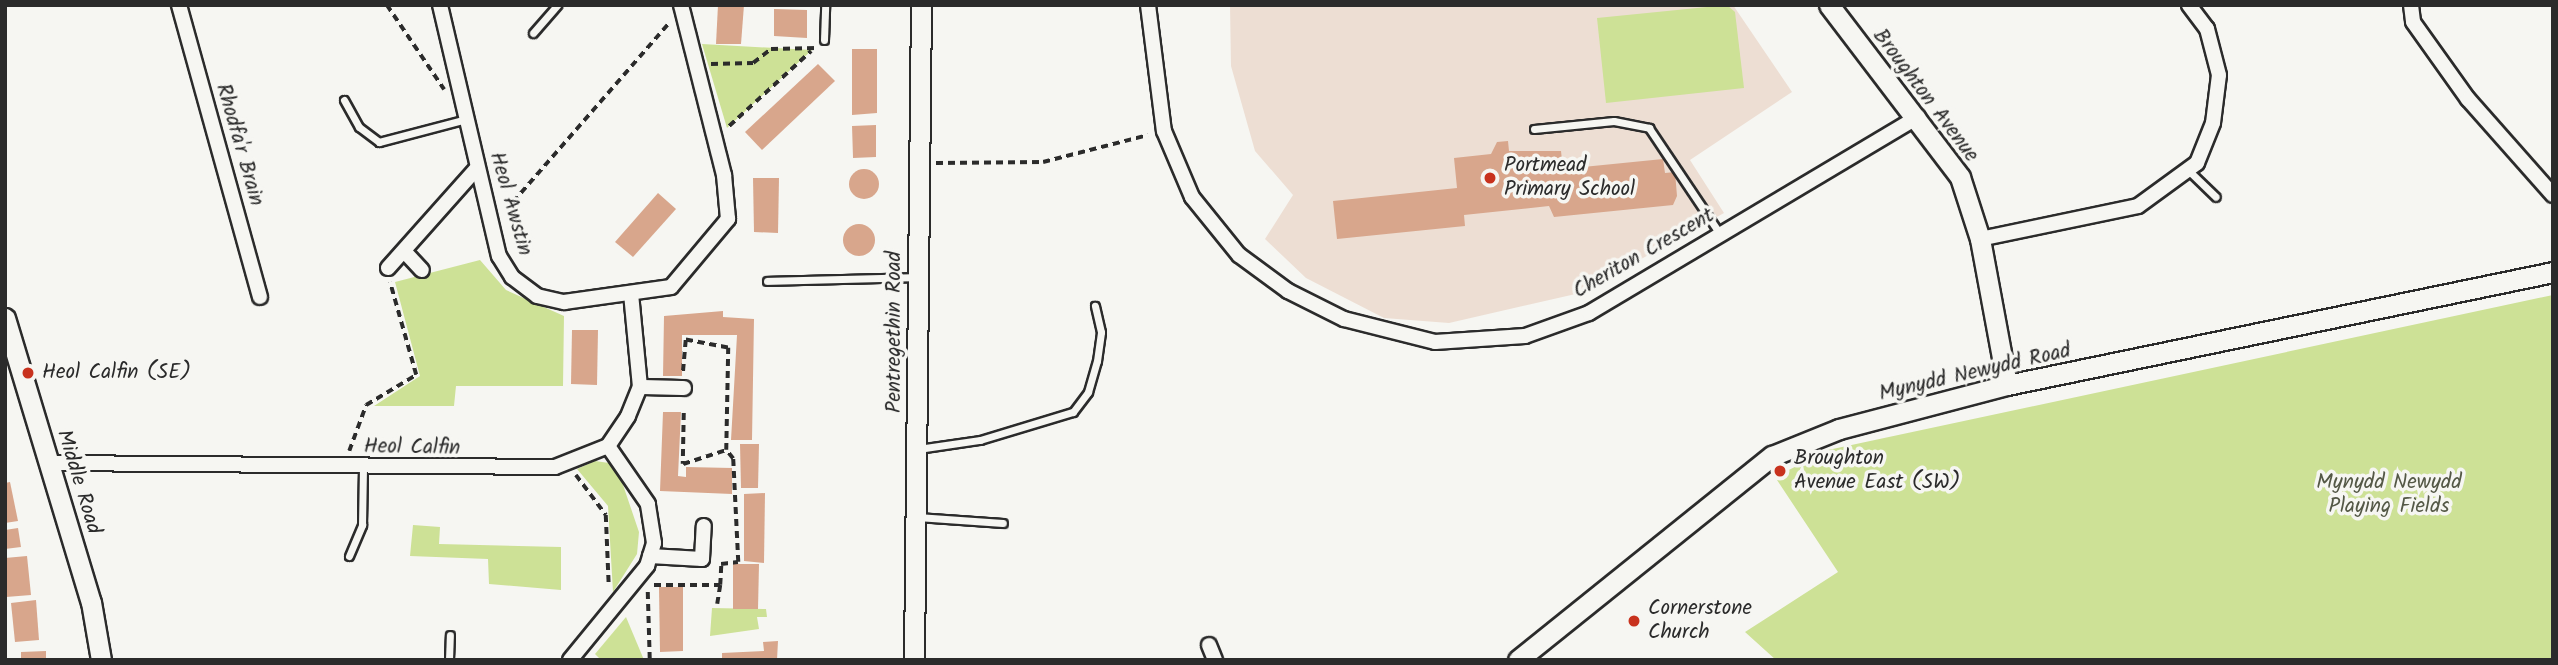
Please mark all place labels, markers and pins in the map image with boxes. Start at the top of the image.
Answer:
place label: Portmead Primary School [1504,153,1635,203]
marker: Portmead Primary School [1482,170,1498,186]
place label: Heol Calfin (SE) [42,360,191,386]
marker: Heol Calfin (SE) [20,365,36,381]
place label: Broughton Avenue East (SW) [1794,446,1960,496]
marker: Broughton Avenue East (SW) [1772,463,1788,479]
place label: Cornerstone Church [1648,596,1752,646]
marker: Cornerstone Church [1626,613,1642,629]

